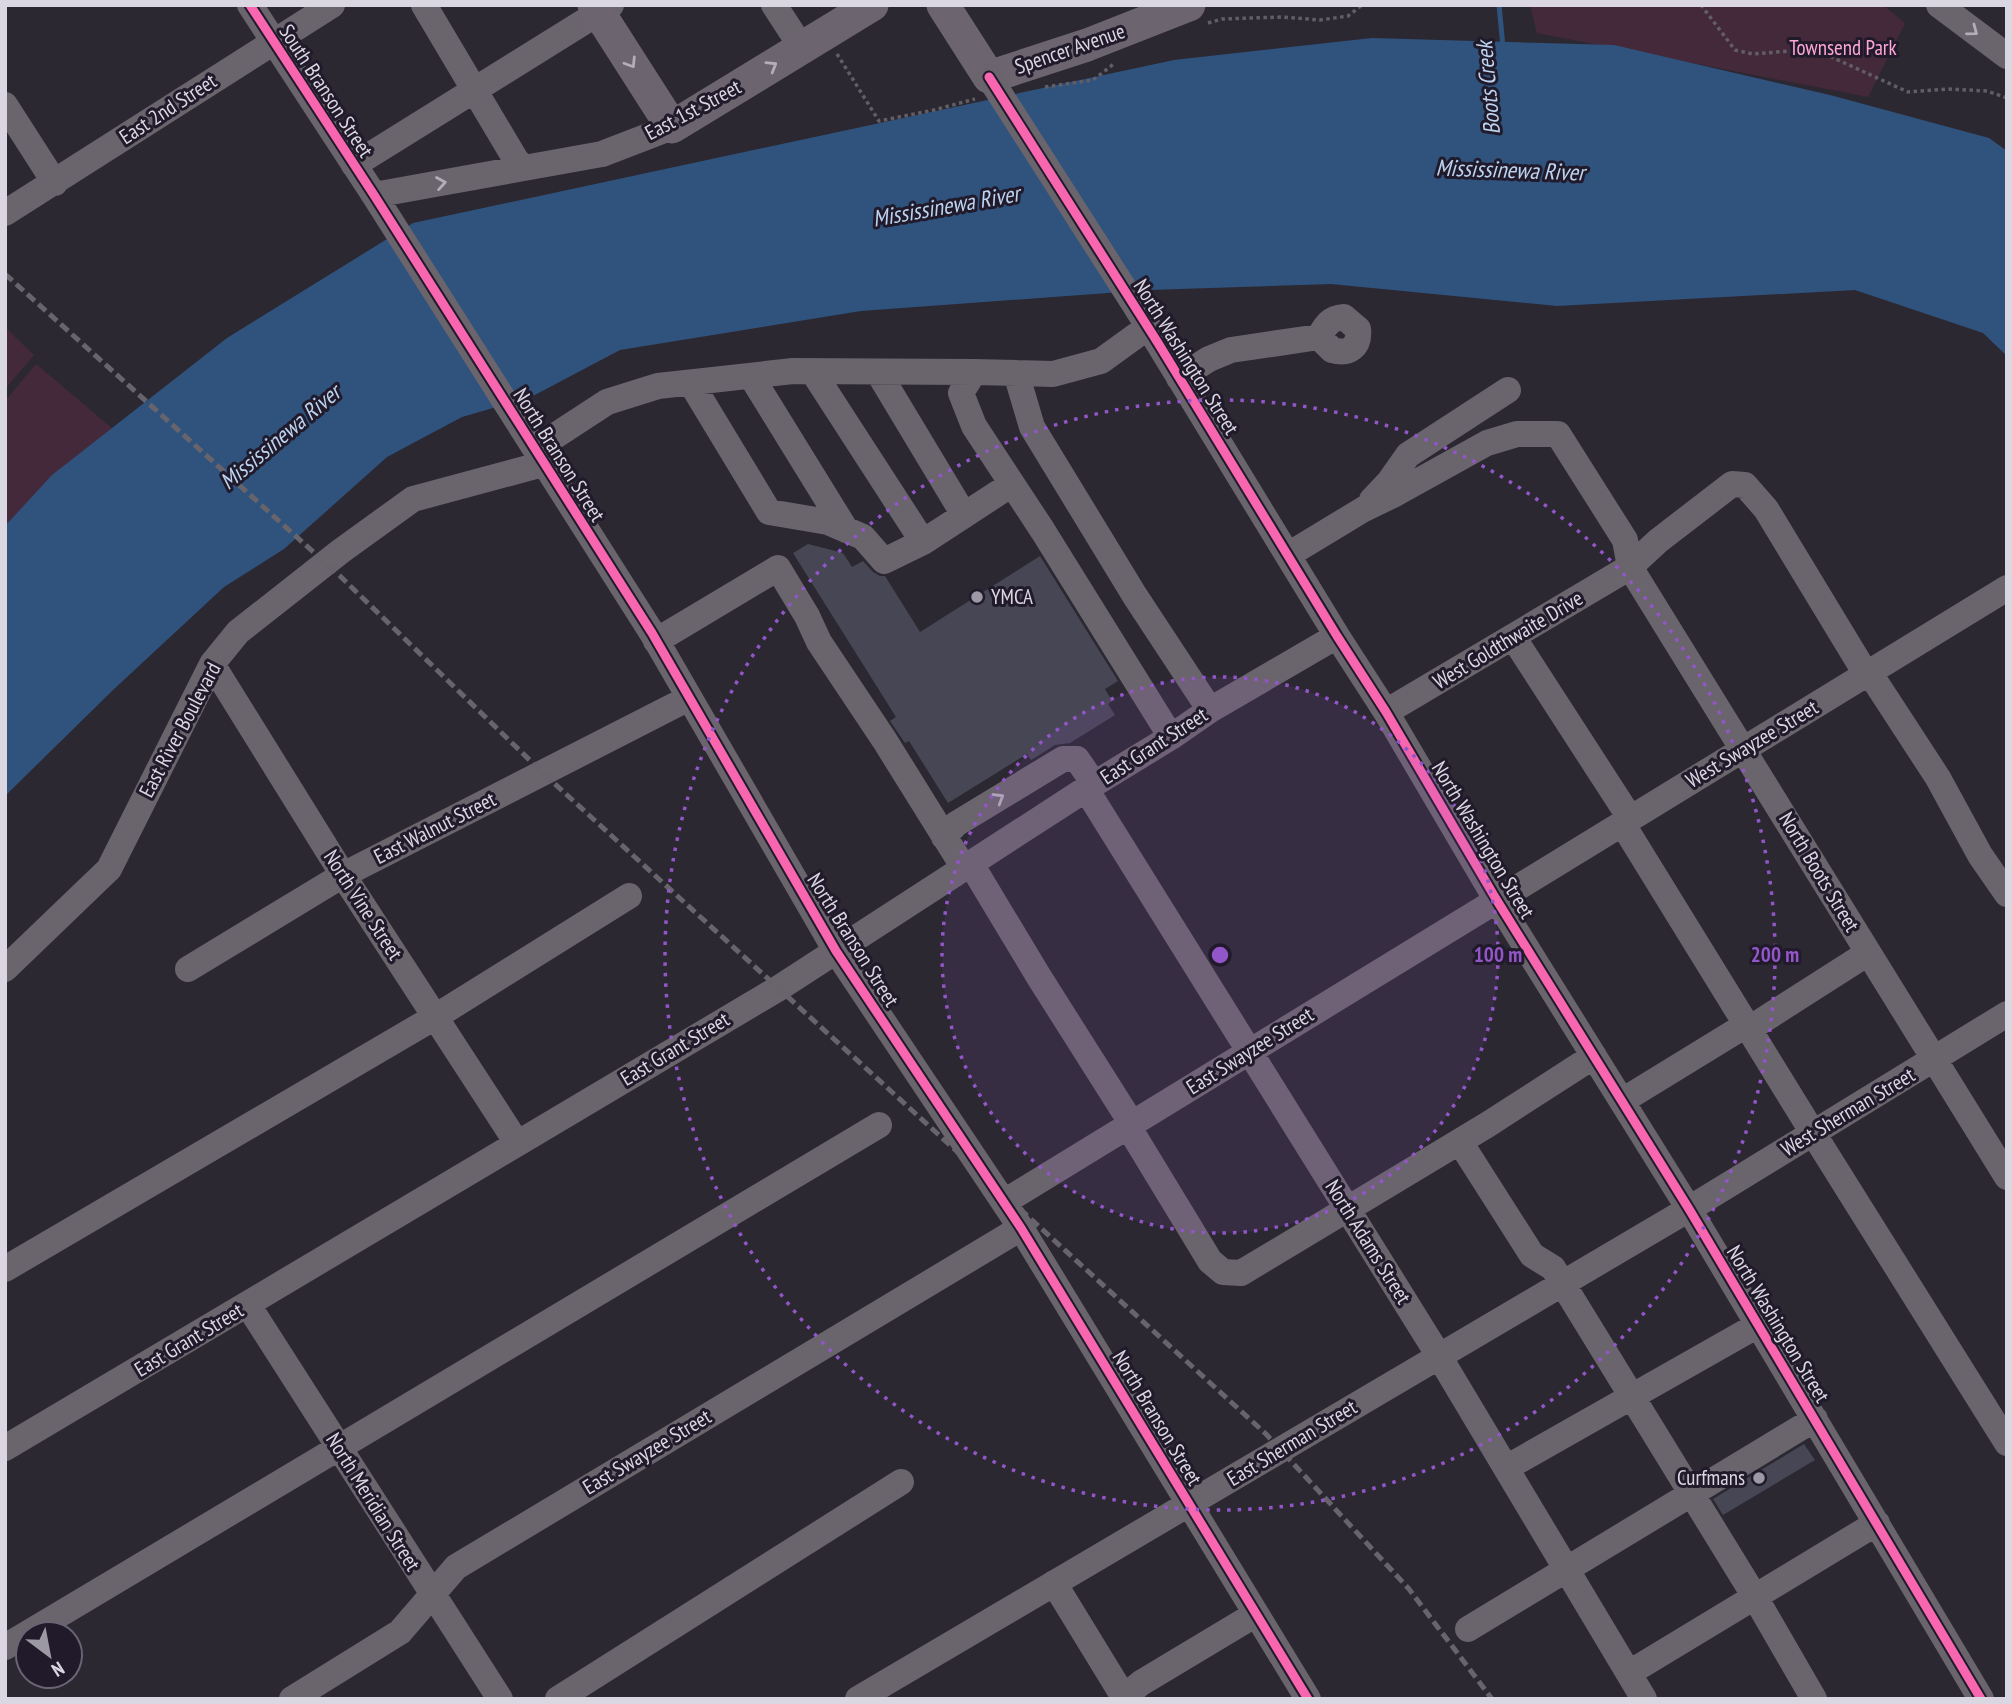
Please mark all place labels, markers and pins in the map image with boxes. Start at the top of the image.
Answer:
place label: YMCA [991,583,1033,610]
marker: YMCA [969,589,985,605]
centre of rings [1208,943,1232,967]
place label: Curfmans [1677,1464,1745,1491]
marker: Curfmans [1751,1470,1767,1486]

